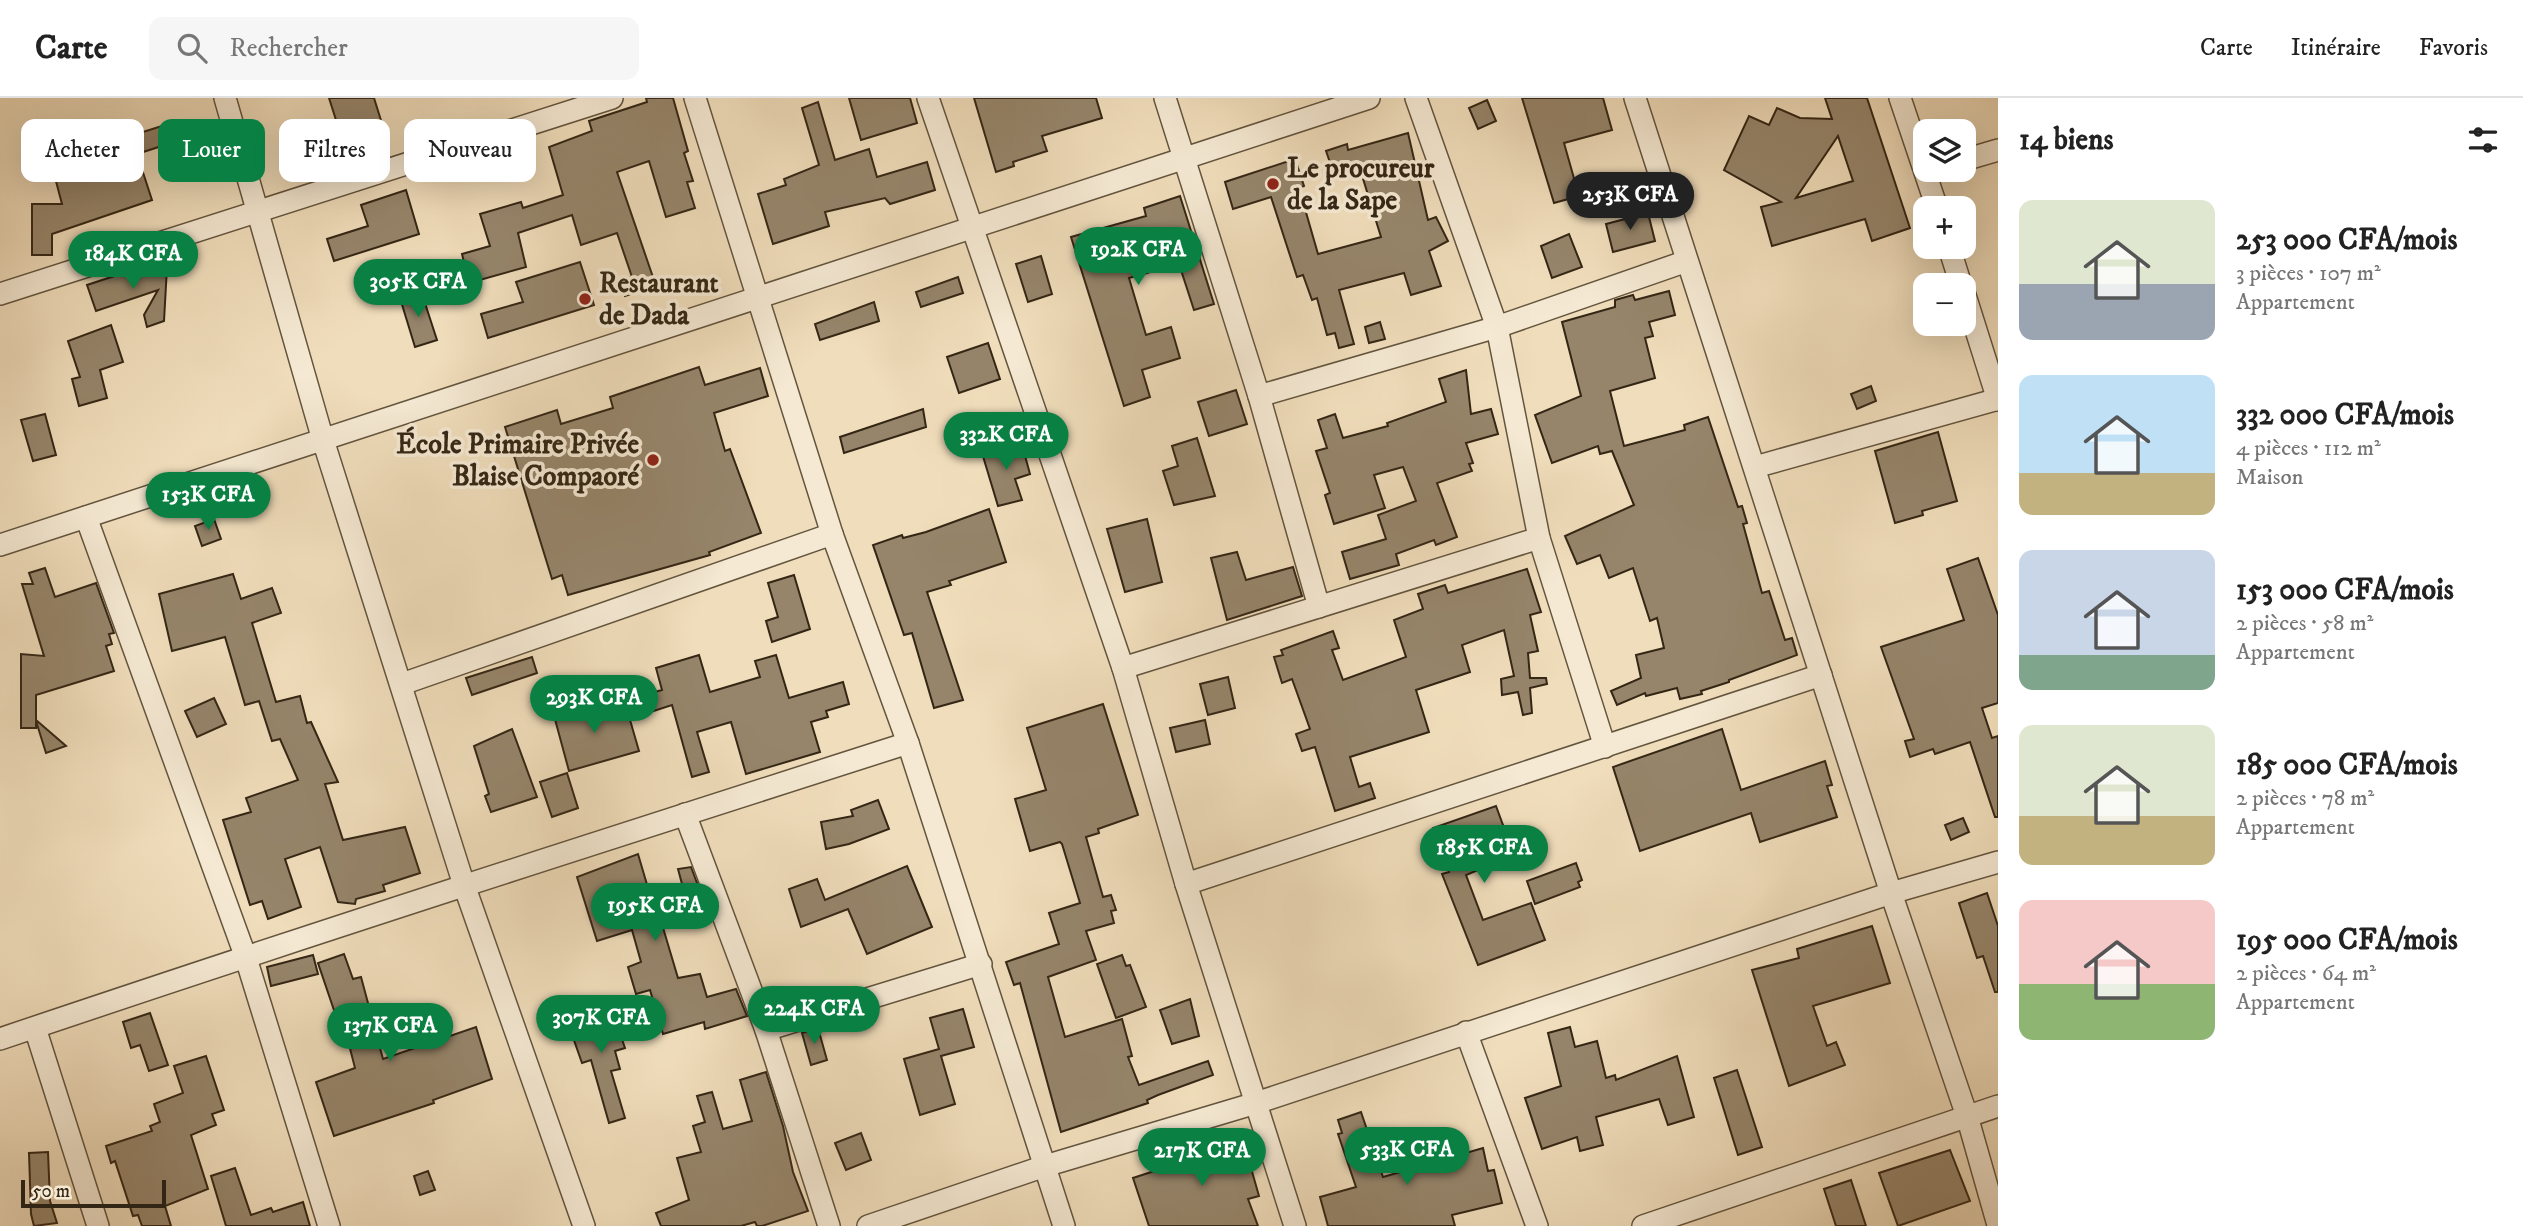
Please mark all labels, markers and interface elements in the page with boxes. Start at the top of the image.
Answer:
search box [149,17,639,80]
text: Carte [35,28,107,69]
icon: search [173,29,211,67]
text: Rechercher [229,32,348,65]
text: Carte [2200,33,2253,63]
text: Itinéraire [2291,33,2381,63]
text: Favoris [2419,33,2488,63]
chip: Acheter [21,119,144,182]
chip: Louer [158,119,265,182]
chip: Filtres [279,119,390,182]
chip: Nouveau [404,119,536,182]
map controls [1913,119,1976,336]
button: layers [1913,119,1976,182]
icon: filters [2464,121,2502,159]
text: 14 biens [2019,122,2114,159]
place label: Le procureur de la Sape [1287,151,1435,218]
pin: 253K CFA [1558,172,1702,232]
marker: Le procureur de la Sape [1265,176,1281,192]
text: 253K CFA [1582,180,1678,209]
button: + [1913,196,1976,259]
text: 253 000 CFA/mois [2236,222,2458,259]
pin: 192K CFA [1066,228,1210,287]
icon: home [2075,228,2159,312]
pin: 184K CFA [61,232,205,291]
text: 192K CFA [1090,235,1186,264]
text: 184K CFA [84,239,182,268]
text: 3 pièces · 107 m² [2236,259,2381,288]
pin: 305K CFA [346,260,490,319]
place label: Restaurant de Dada [599,266,719,333]
text: 305K CFA [370,267,466,296]
button: − [1913,273,1976,336]
text: Appartement [2236,288,2355,317]
marker: Restaurant de Dada [577,291,593,307]
text: 332 000 CFA/mois [2236,397,2454,434]
icon: home [2075,403,2159,487]
pin: 332K CFA [934,412,1078,472]
text: 332K CFA [960,420,1052,449]
place label: École Primaire Privée Blaise Compaoré [396,426,639,494]
text: 4 pièces · 112 m² [2236,434,2381,463]
marker: École Primaire Privée Blaise Compaoré [645,452,661,468]
text: Maison [2236,463,2304,492]
pin: 153K CFA [136,472,280,532]
text: 153K CFA [162,480,254,509]
text: 153 000 CFA/mois [2236,572,2454,609]
icon: home [2075,578,2159,662]
text: 2 pièces · 58 m² [2236,609,2374,638]
text: Appartement [2236,638,2355,667]
pin: 293K CFA [522,676,666,735]
text: 293K CFA [546,683,642,712]
text: 185 000 CFA/mois [2236,747,2458,784]
icon: home [2075,753,2159,837]
text: 2 pièces · 78 m² [2236,784,2374,813]
text: Appartement [2236,813,2355,842]
pin: 185K CFA [1412,826,1556,885]
text: 185K CFA [1436,833,1532,862]
pin: 195K CFA [583,884,727,943]
text: 195K CFA [607,891,703,920]
text: 195 000 CFA/mois [2236,922,2458,959]
icon: home [2075,928,2159,1012]
text: 2 pièces · 64 m² [2236,959,2376,988]
pin: 224K CFA [742,986,886,1046]
text: Appartement [2236,988,2355,1017]
text: 224K CFA [764,994,864,1023]
pin: 307K CFA [529,996,673,1055]
text: 307K CFA [552,1003,650,1032]
pin: 137K CFA [318,1004,462,1063]
text: 137K CFA [343,1011,437,1040]
pin: 217K CFA [1130,1128,1274,1188]
pin: 533K CFA [1335,1128,1479,1187]
text: 533K CFA [1360,1135,1454,1164]
text: 217K CFA [1154,1136,1250,1165]
scale bar [21,1177,166,1209]
text: 50 m [32,1180,70,1203]

